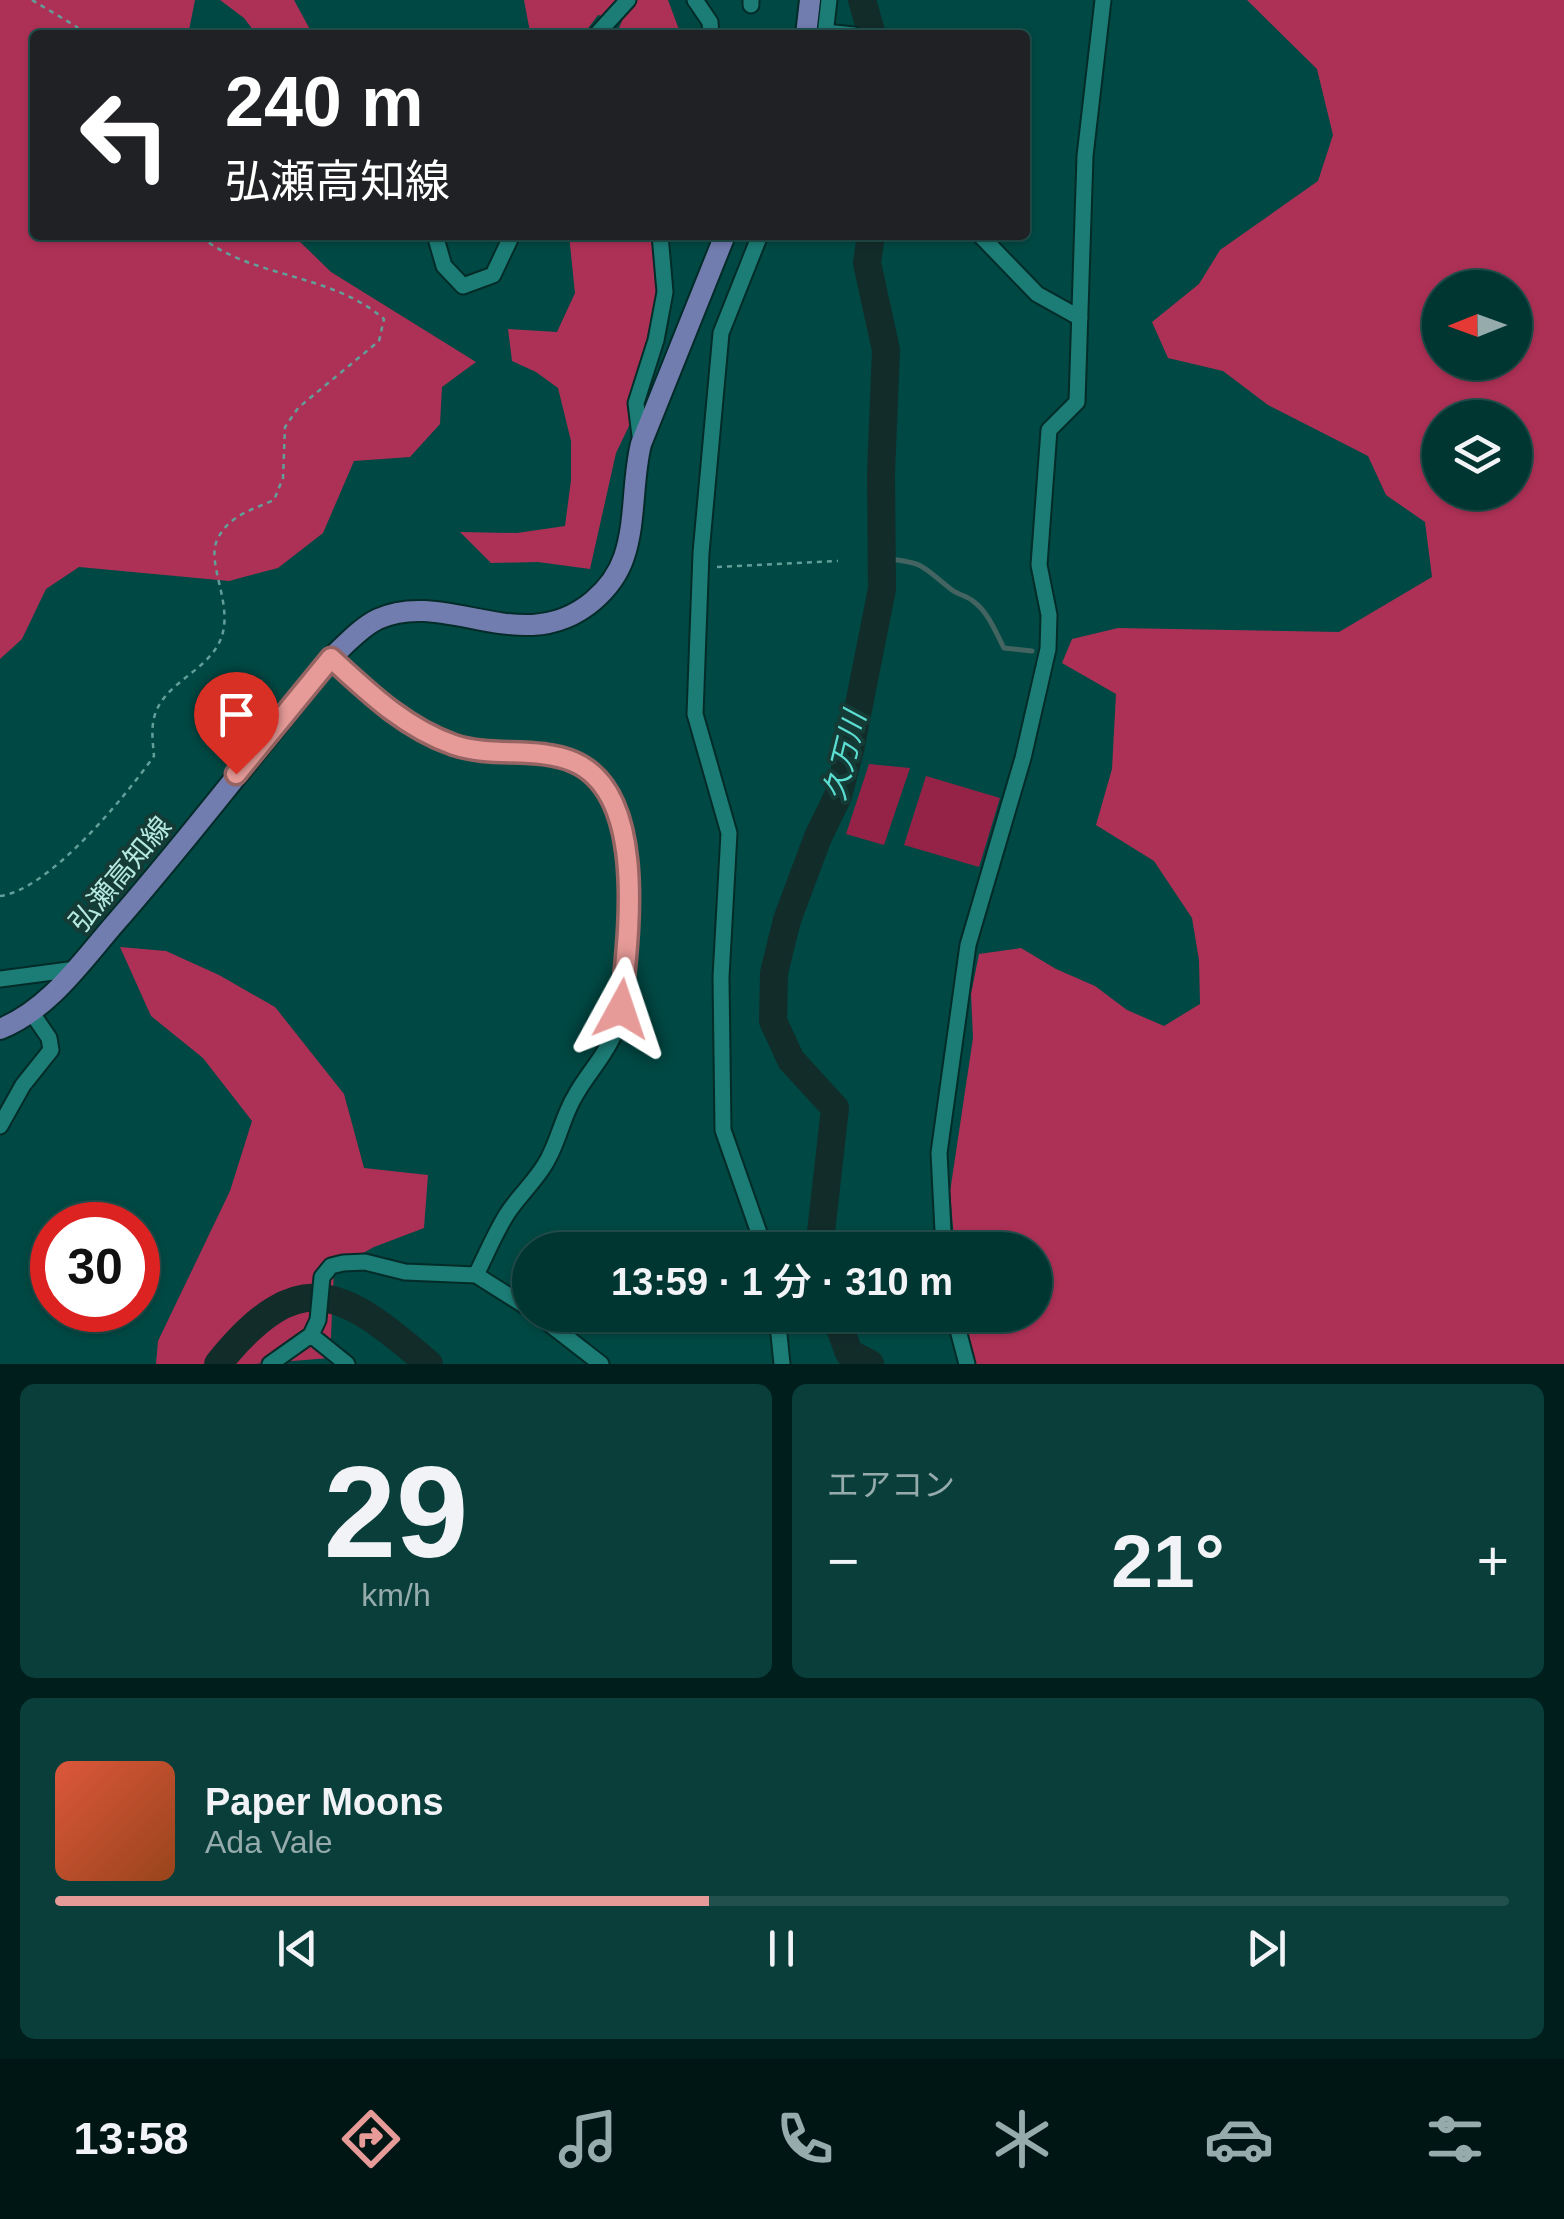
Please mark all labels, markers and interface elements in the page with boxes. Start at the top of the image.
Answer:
text: 240 m [225,63,423,141]
icon: left [60,70,190,200]
text: 弘瀬高知線 [225,156,450,207]
north arrow [1422,270,1532,380]
map controls [1422,270,1532,510]
button: layers [1422,400,1532,510]
pin [194,672,279,775]
icon: arrive [209,687,264,742]
water label: 久万川 [818,705,872,804]
street label: 弘瀬高知線 [64,811,177,938]
position arrow [569,957,673,1061]
speed limit sign: 30 [30,1202,160,1332]
text: 13:59 · 1 分 · 310 m [611,1261,953,1303]
text: 29 [324,1439,468,1585]
text: エアコン [827,1467,955,1503]
text: 21° [1111,1519,1225,1603]
text: − [827,1530,859,1592]
text: + [1477,1530,1509,1592]
text: km/h [361,1577,431,1613]
text: Paper Moons [205,1781,444,1823]
text: Ada Vale [205,1824,333,1860]
icon: previous [270,1921,325,1976]
icon: pause [754,1921,809,1976]
icon: next [1239,1921,1294,1976]
icon: directions [336,2104,406,2174]
icon: music [553,2104,623,2174]
icon: phone [770,2104,840,2174]
icon: climate [987,2104,1057,2174]
icon: car [1204,2104,1274,2174]
icon: filters [1420,2104,1490,2174]
text: 13:58 [73,2113,189,2164]

